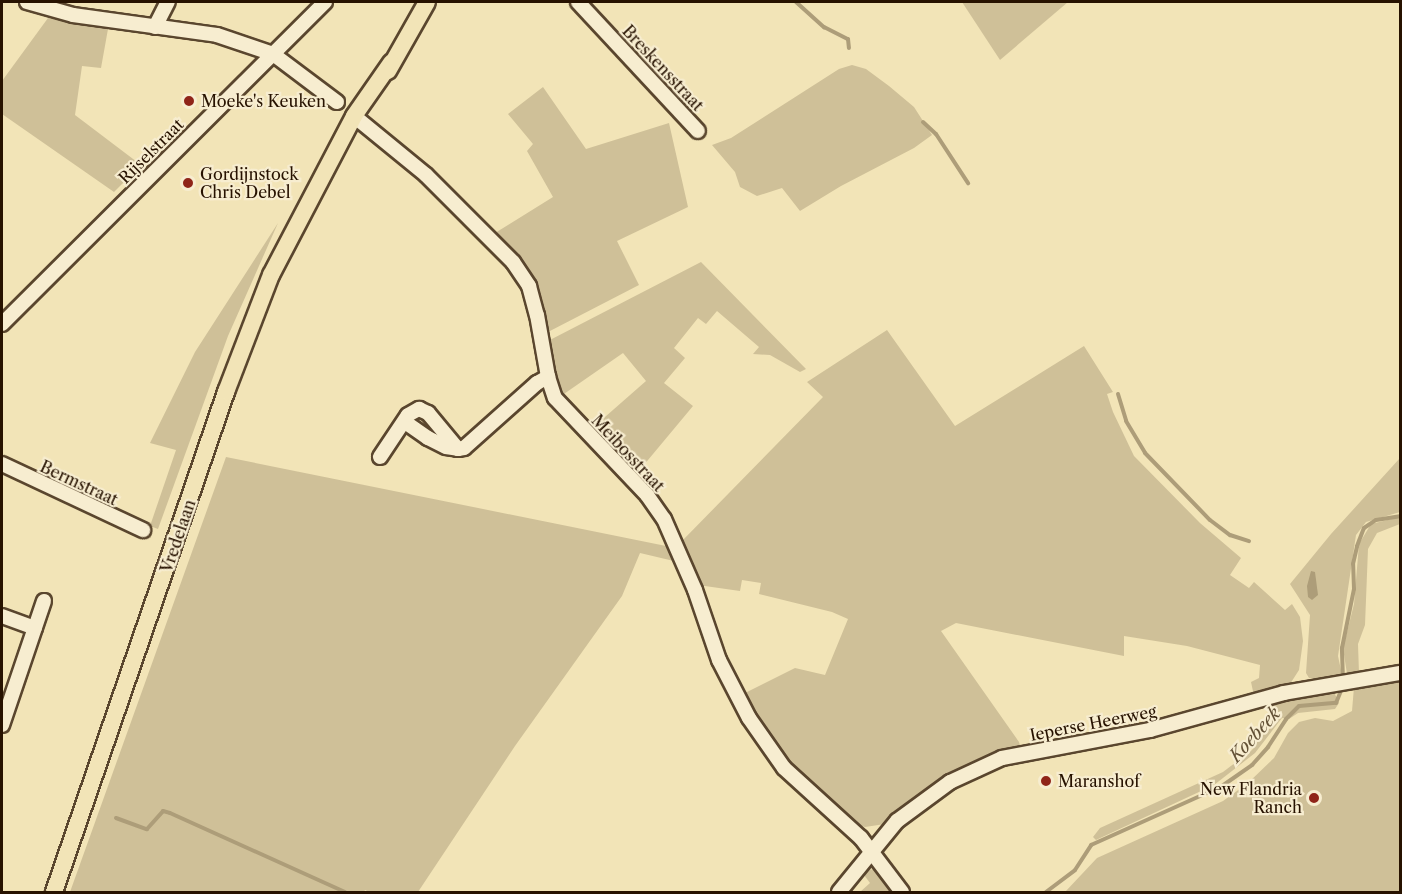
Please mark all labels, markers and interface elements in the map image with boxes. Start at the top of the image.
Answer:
street label: Breskensstraat [619,21,707,115]
place label: Moeke's Keuken [201,91,326,111]
marker: Moeke's Keuken [182,94,196,108]
street label: Rijselstraat [115,115,187,187]
place label: Gordijnstock Chris Debel [200,164,298,202]
marker: Gordijnstock Chris Debel [181,176,195,190]
street label: Meibosstraat [588,411,668,495]
street label: Bermstraat [37,457,121,509]
street label: Vredelaan [157,497,199,575]
street label: Ieperse Heerweg [1028,701,1158,745]
water label: Koebeek [1225,703,1285,767]
place label: Maranshof [1058,771,1140,791]
marker: Maranshof [1039,774,1053,788]
place label: New Flandria Ranch [1200,779,1302,817]
marker: New Flandria Ranch [1307,791,1321,805]

